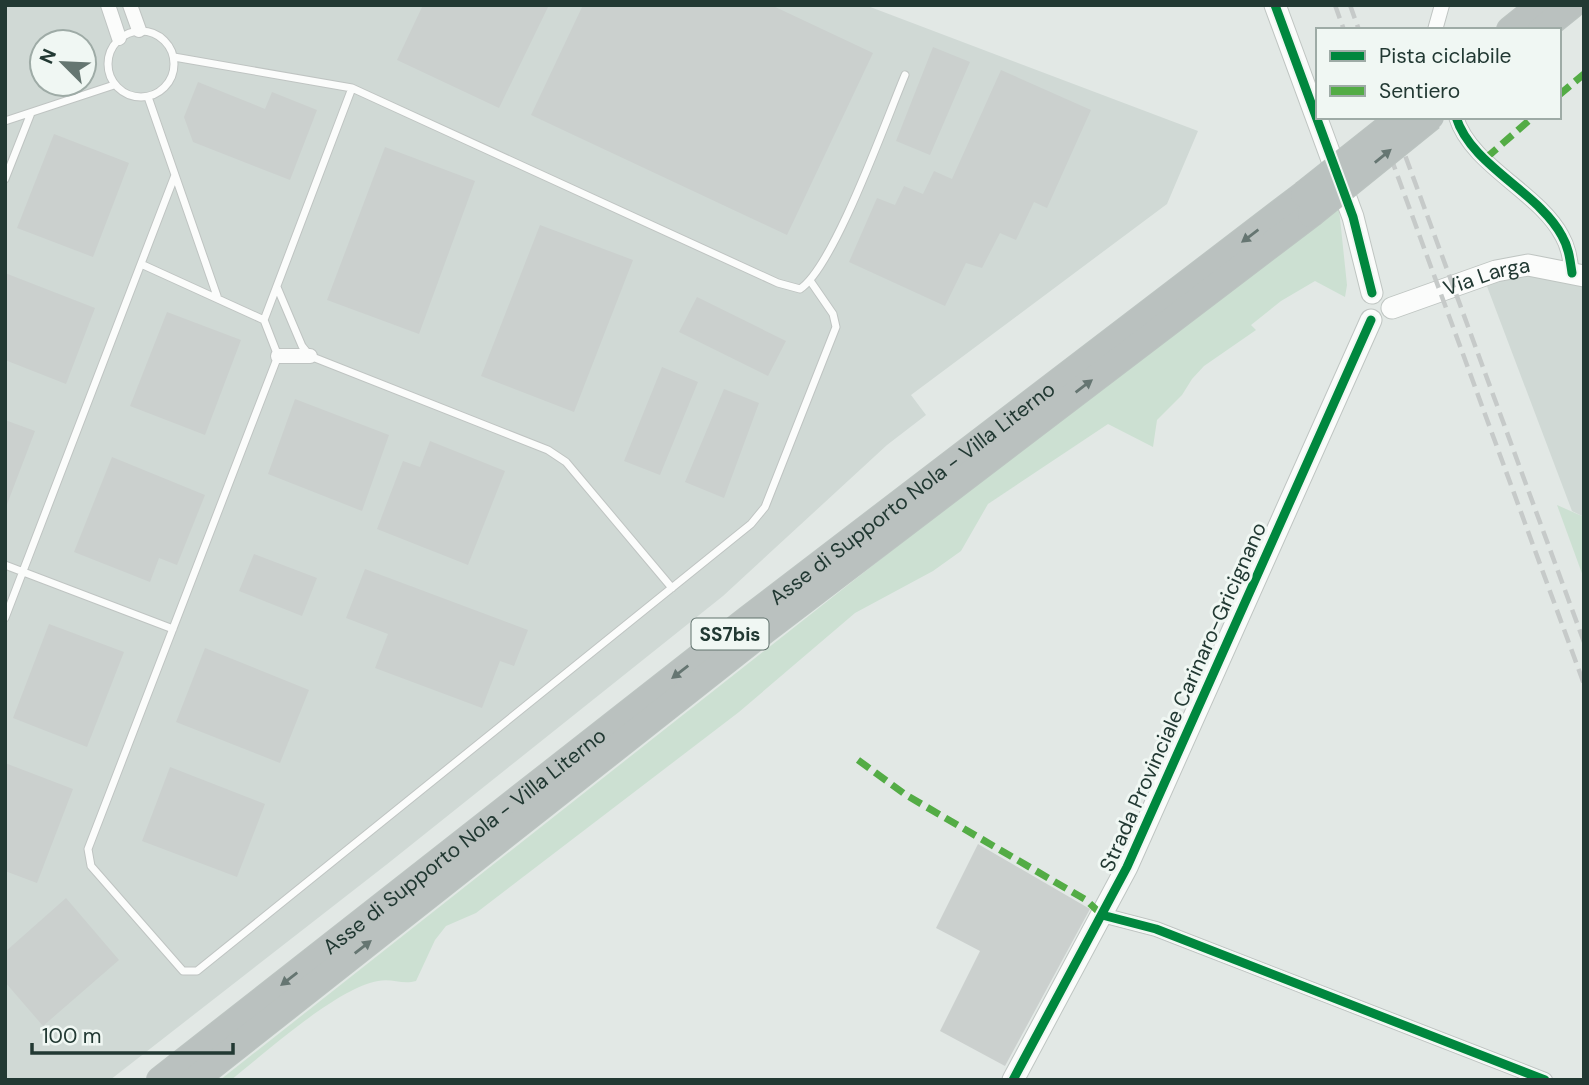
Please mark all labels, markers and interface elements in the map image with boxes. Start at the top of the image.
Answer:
north arrow [28,28,98,98]
legend [1316,28,1561,119]
text: Pista ciclabile [1379,42,1512,70]
text: N [34,45,62,68]
text: Sentiero [1379,77,1460,105]
one-way arrow [1374,149,1392,163]
one-way arrow [1241,228,1259,242]
street label: Via Larga [1439,251,1532,303]
street label: Asse di Supporto Nola - Villa Literno [764,375,1061,612]
one-way arrow [1075,379,1093,394]
street label: Strada Provinciale Carinaro-Gricignano [1093,518,1273,876]
road number: SS7bis [692,618,768,650]
one-way arrow [672,665,690,680]
street label: Asse di Supporto Nola - Villa Literno [317,721,612,961]
one-way arrow [354,940,372,954]
one-way arrow [281,971,299,986]
scale bar [32,1012,233,1056]
text: 100 m [42,1022,102,1050]

